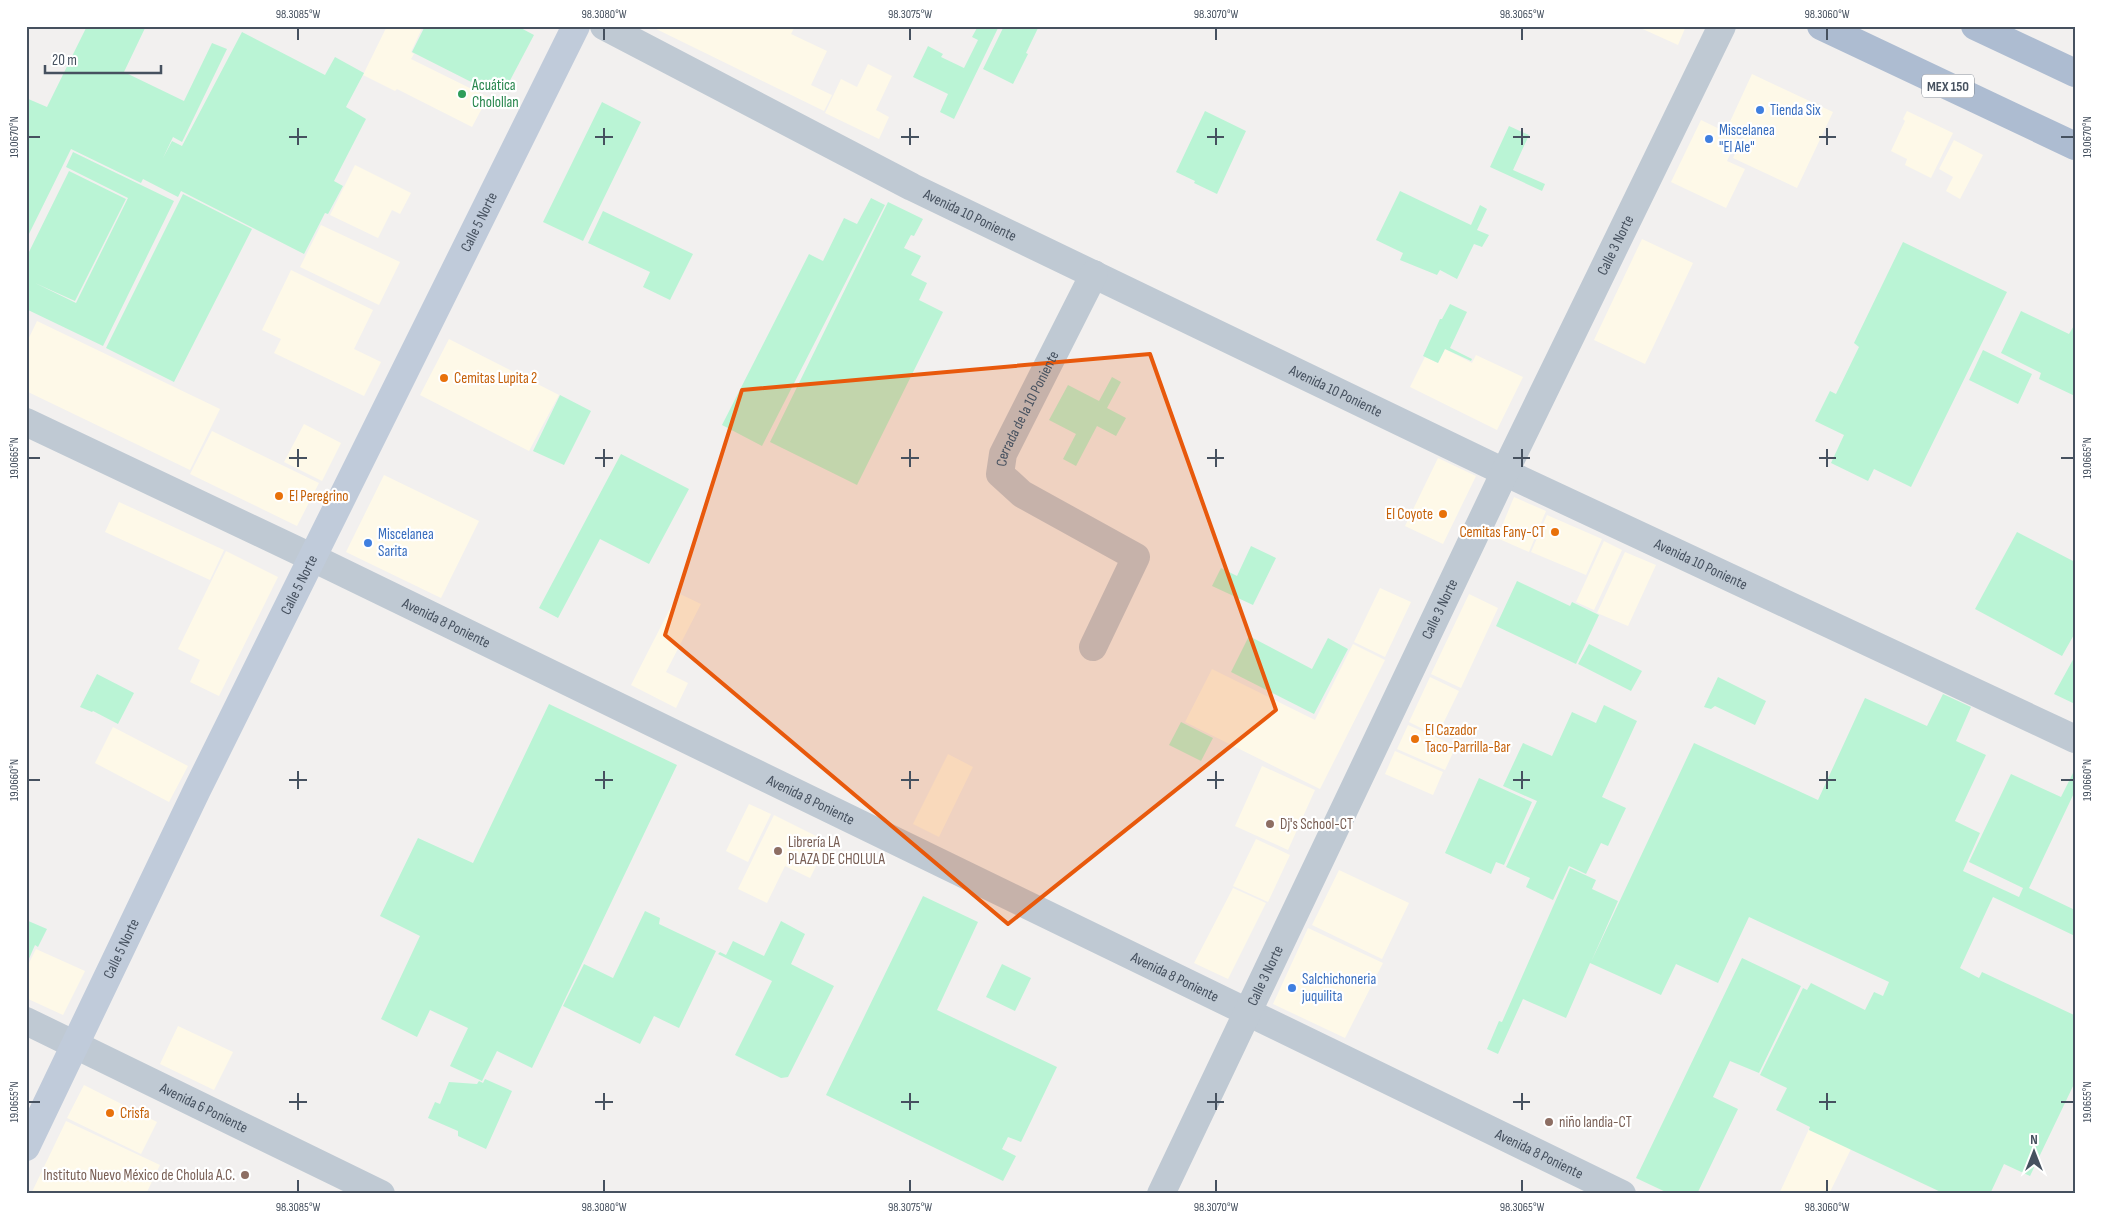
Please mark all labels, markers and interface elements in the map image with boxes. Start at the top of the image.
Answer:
text: 98.3085°W [276,7,320,22]
text: 98.3080°W [581,7,627,22]
text: 98.3075°W [888,7,932,22]
text: 98.3070°W [1194,7,1239,22]
text: 98.3065°W [1500,7,1544,22]
text: 98.3060°W [1804,7,1850,22]
scale bar [45,42,161,74]
text: 20 m [52,51,77,70]
road number: MEX 150 [1922,74,1974,98]
place label: Acuática Cholollan [471,76,519,112]
marker: Acuática Cholollan [456,88,468,100]
place label: Tienda Six [1770,101,1821,120]
marker: Tienda Six [1754,104,1766,116]
text: 19.0670°N [7,116,22,158]
text: 19.0670°N [2080,116,2095,158]
place label: Miscelanea "El Ale" [1719,121,1775,157]
marker: Miscelanea "El Ale" [1703,133,1715,145]
street label: Avenida 10 Poniente [919,185,1019,246]
street label: Calle 5 Norte [457,189,502,255]
street label: Calle 3 Norte [1593,212,1638,278]
street label: Cerrada de la 10 Poniente [992,348,1064,468]
street label: Avenida 10 Poniente [1285,361,1385,422]
place label: Cemitas Lupita 2 [454,369,537,388]
marker: Cemitas Lupita 2 [438,372,450,384]
text: 19.0665°N [7,437,22,479]
text: 19.0665°N [2080,437,2095,479]
place label: El Peregrino [289,487,349,506]
marker: El Peregrino [273,490,285,502]
place label: El Coyote [1386,505,1433,524]
marker: El Coyote [1437,508,1449,520]
place label: Cemitas Fany-CT [1459,523,1545,542]
place label: Miscelanea Sarita [378,525,434,561]
marker: Cemitas Fany-CT [1549,526,1561,538]
street label: Avenida 10 Poniente [1650,534,1750,595]
marker: Miscelanea Sarita [362,537,374,549]
street label: Calle 5 Norte [277,552,322,618]
street label: Calle 3 Norte [1418,576,1462,642]
street label: Avenida 8 Poniente [398,593,493,653]
place label: El Cazador Taco-Parrilla-Bar [1425,721,1511,757]
marker: El Cazador Taco-Parrilla-Bar [1409,733,1421,745]
text: 19.0660°N [7,759,22,801]
text: 19.0660°N [2080,759,2095,801]
street label: Avenida 8 Poniente [763,770,858,830]
place label: Dj's School-CT [1280,815,1353,834]
marker: Dj's School-CT [1264,818,1276,830]
place label: Librería LA PLAZA DE CHOLULA [788,833,885,869]
marker: Librería LA PLAZA DE CHOLULA [772,845,784,857]
street label: Calle 5 Norte [99,916,144,982]
street label: Calle 3 Norte [1243,943,1288,1009]
street label: Avenida 8 Poniente [1127,947,1222,1007]
place label: Salchichoneria juquilita [1301,970,1376,1006]
marker: Salchichoneria juquilita [1286,982,1298,994]
street label: Avenida 6 Poniente [156,1078,251,1138]
text: 19.0655°N [7,1081,22,1123]
text: 19.0655°N [2080,1081,2095,1123]
place label: Crisfa [120,1104,150,1123]
marker: Crisfa [104,1107,116,1119]
place label: niño landia-CT [1559,1113,1632,1132]
marker: niño landia-CT [1543,1116,1555,1128]
street label: Avenida 8 Poniente [1491,1124,1586,1184]
north arrow [2008,1128,2058,1178]
text: N [2030,1131,2038,1148]
place label: Instituto Nuevo México de Cholula A.C. [43,1166,235,1185]
marker: Instituto Nuevo México de Cholula A.C. [239,1169,251,1181]
text: 98.3085°W [276,1200,320,1215]
text: 98.3080°W [581,1200,627,1215]
text: 98.3075°W [888,1200,932,1215]
text: 98.3070°W [1194,1200,1239,1215]
text: 98.3065°W [1500,1200,1544,1215]
text: 98.3060°W [1804,1200,1850,1215]

